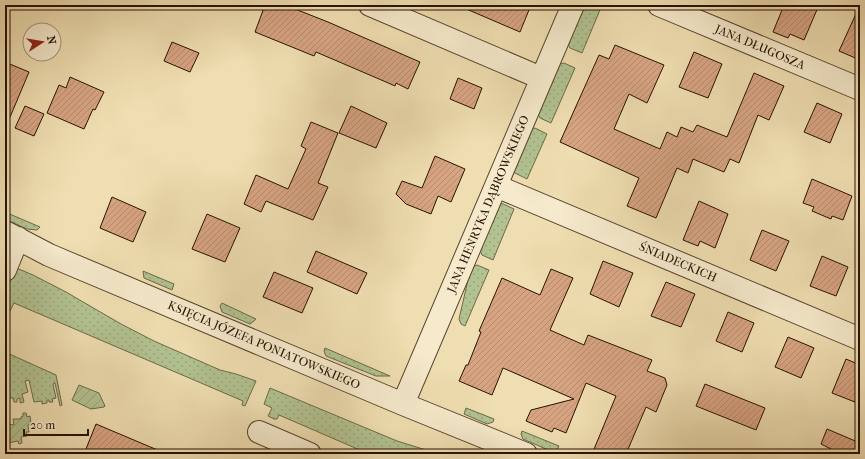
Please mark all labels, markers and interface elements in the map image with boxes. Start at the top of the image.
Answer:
street label: JANA DŁUGOSZA [712,21,807,72]
north arrow [22,22,62,62]
text: N [44,35,59,46]
street label: JANA HENRYKA DĄBROWSKIEGO [444,113,532,296]
street label: ŚNIADECKICH [637,238,720,285]
street label: KSIĘCIA JÓZEFA PONIATOWSKIEGO [166,297,363,392]
scale bar [24,411,88,437]
text: 20 m [30,418,55,432]

